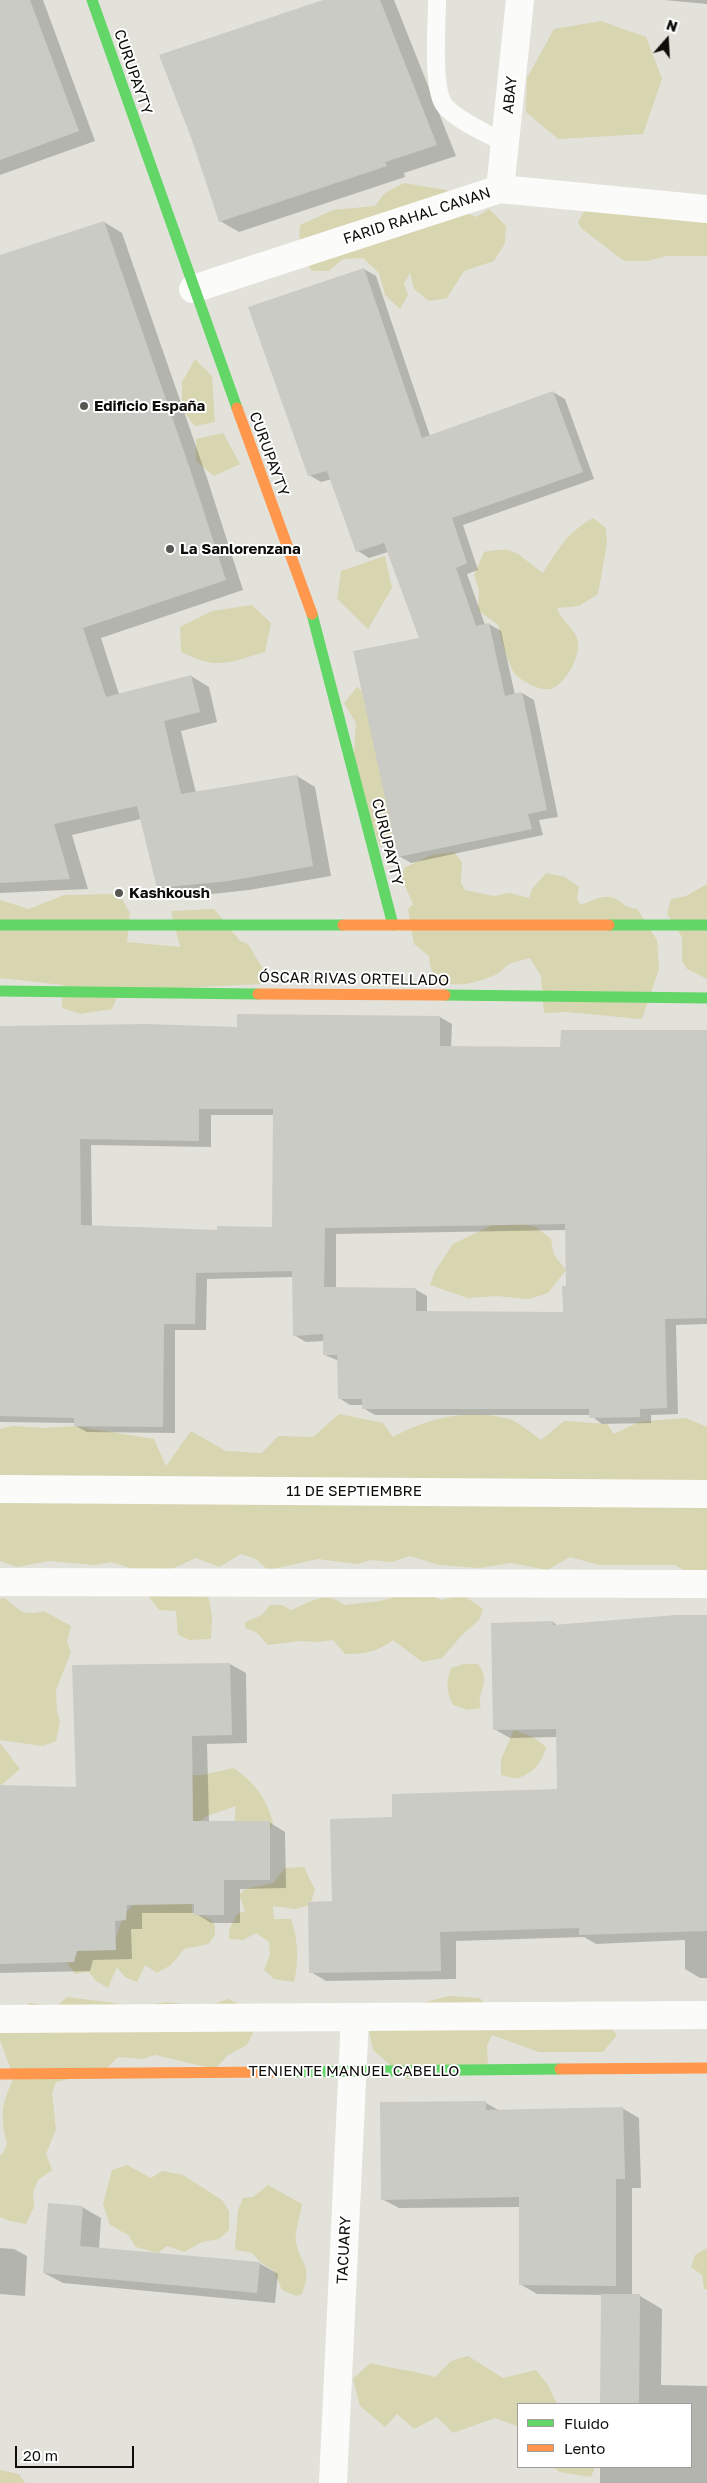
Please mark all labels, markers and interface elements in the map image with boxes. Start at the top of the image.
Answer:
north arrow [642,15,692,65]
text: N [664,16,680,35]
street label: CURUPAYTY [110,27,156,117]
street label: ABAY [499,75,521,115]
street label: FARID RAHAL CANAN [341,184,493,248]
place label: Edificio España [94,397,205,415]
marker: Edificio España [78,400,90,412]
street label: CURUPAYTY [245,409,293,499]
place label: La Sanlorenzana [180,540,301,558]
marker: La Sanlorenzana [164,543,176,555]
street label: CURUPAYTY [368,797,406,887]
place label: Kashkoush [129,884,210,902]
marker: Kashkoush [113,887,125,899]
street label: ÓSCAR RIVAS ORTELLADO [259,968,449,990]
street label: 11 DE SEPTIEMBRE [286,1482,422,1500]
street label: TENIENTE MANUEL CABELLO [249,2062,459,2080]
street label: TACUARY [333,2216,355,2284]
legend [517,2403,692,2468]
text: Fluido [564,2414,609,2432]
scale bar [18,2436,136,2468]
text: Lento [564,2439,605,2457]
text: 20 m [23,2446,58,2464]

